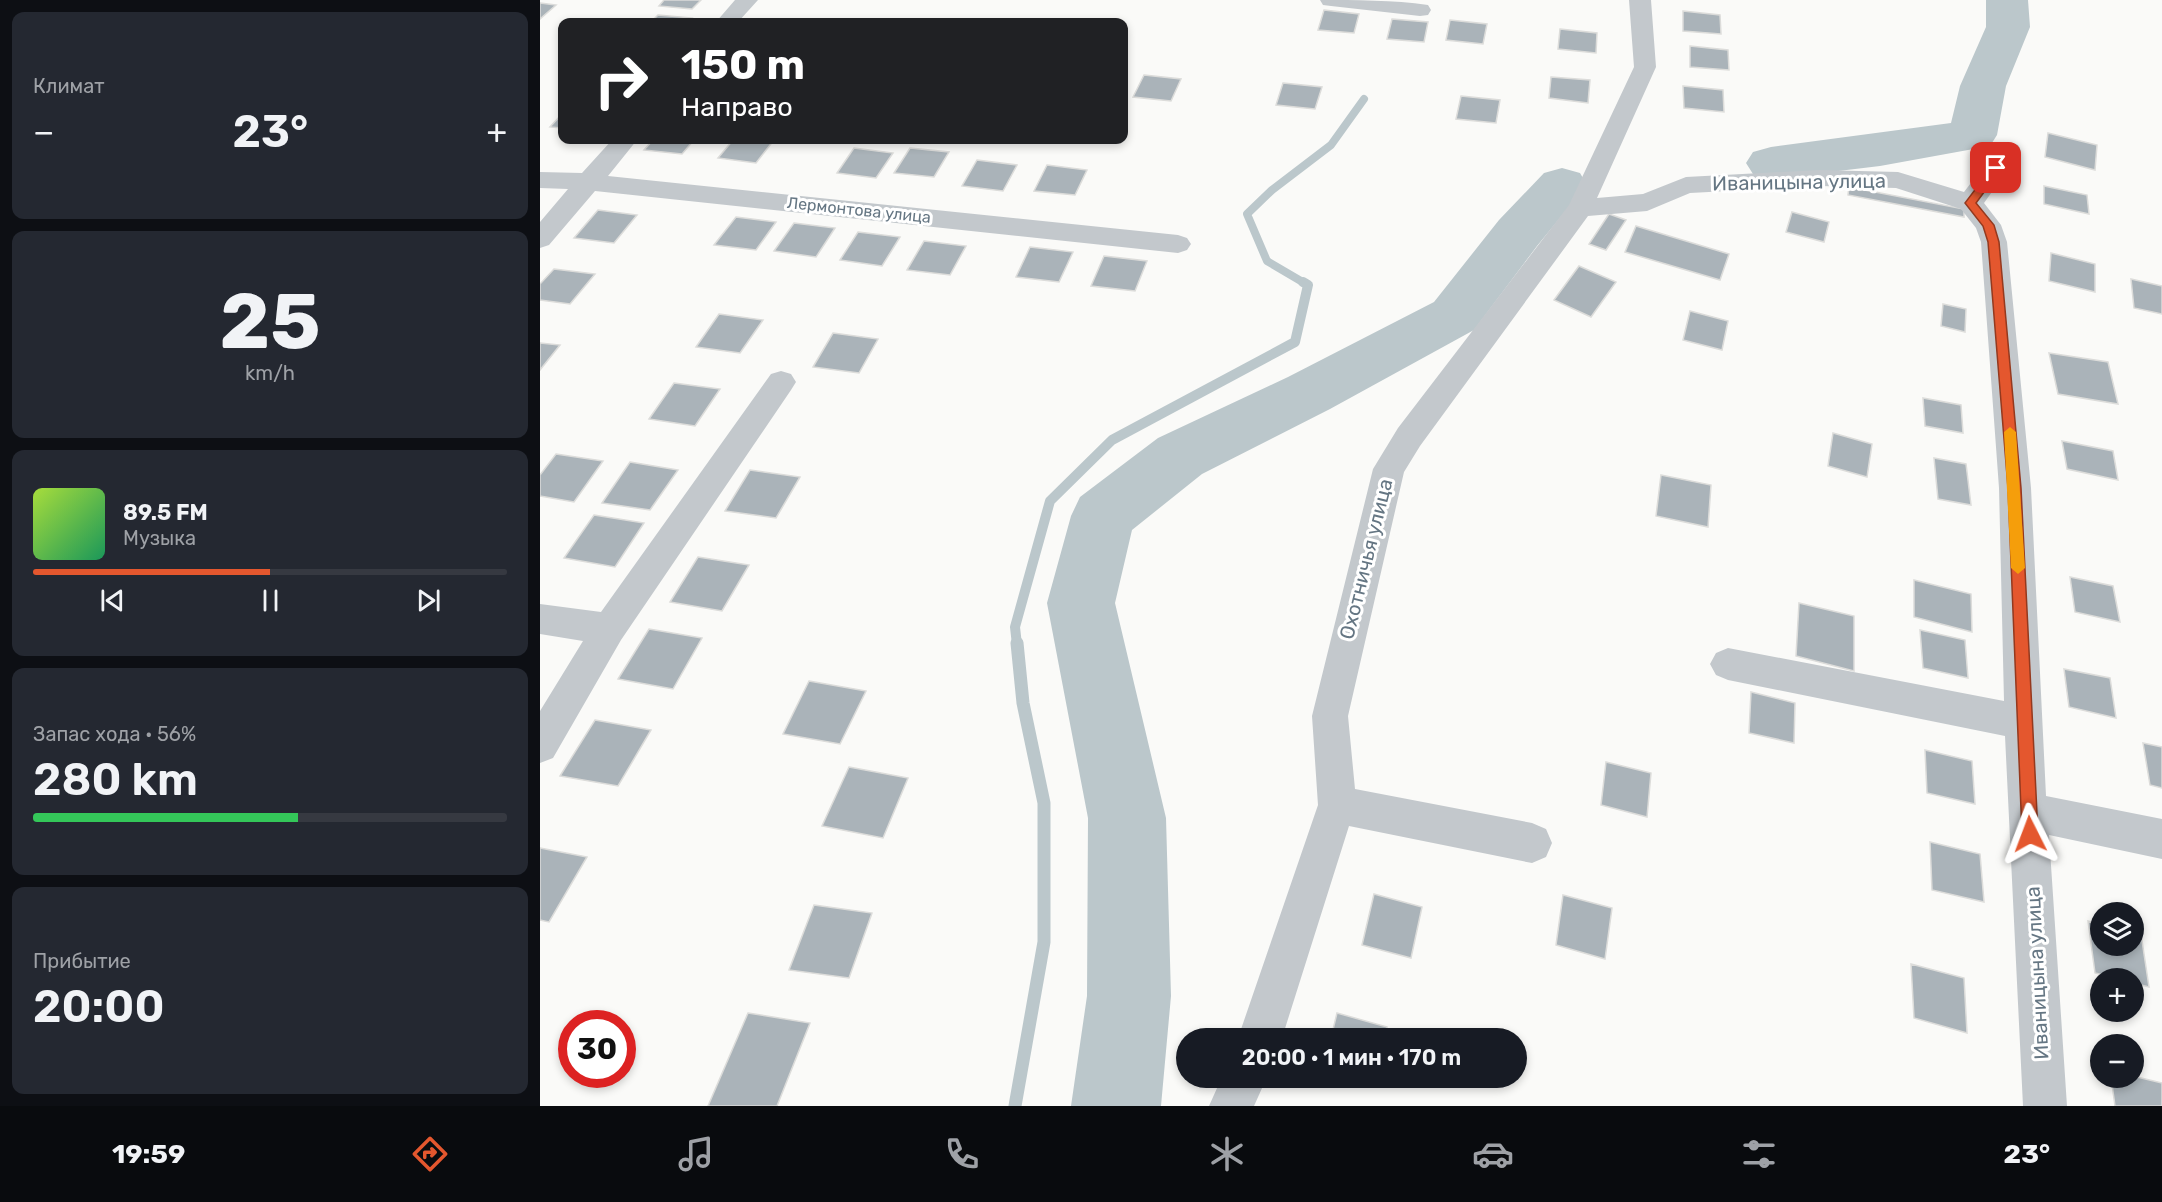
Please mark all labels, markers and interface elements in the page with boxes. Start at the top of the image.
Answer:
text: 150 m [681,40,805,90]
icon: right [582,42,660,120]
text: Климат [33,74,105,98]
text: Направо [681,91,793,123]
text: 23° [233,105,308,158]
text: − [33,112,54,151]
text: + [486,112,507,151]
pin [1970,142,2021,193]
icon: arrive [1979,151,2012,184]
street label: Иваницына улица [1712,168,1886,196]
street label: Лермонтова улица [786,193,932,227]
text: 25 [219,275,321,368]
text: km/h [245,361,295,385]
street label: Охотничья улица [1334,476,1398,642]
text: 89.5 FM [123,499,208,526]
text: Музыка [123,526,196,550]
icon: previous [96,584,129,617]
icon: pause [254,584,287,617]
icon: next [412,584,445,617]
text: Запас хода · 56% [33,722,196,746]
text: 280 km [33,753,198,806]
position arrow [1998,802,2062,866]
street label: Иваницына улица [2020,886,2054,1060]
map controls [2090,902,2144,1088]
button: layers [2090,902,2144,956]
text: Прибытие [33,949,131,973]
button: + [2090,968,2144,1022]
text: 20:00 [33,980,164,1033]
speed limit sign: 30 [558,1010,636,1088]
button: − [2090,1034,2144,1088]
text: 20:00 · 1 мин · 170 m [1242,1044,1461,1071]
icon: directions [409,1133,451,1175]
icon: music [675,1133,717,1175]
icon: phone [941,1133,983,1175]
icon: climate [1206,1133,1248,1175]
icon: car [1472,1133,1514,1175]
icon: filters [1738,1133,1780,1175]
text: 19:59 [112,1138,185,1170]
text: 23° [2004,1138,2050,1170]

